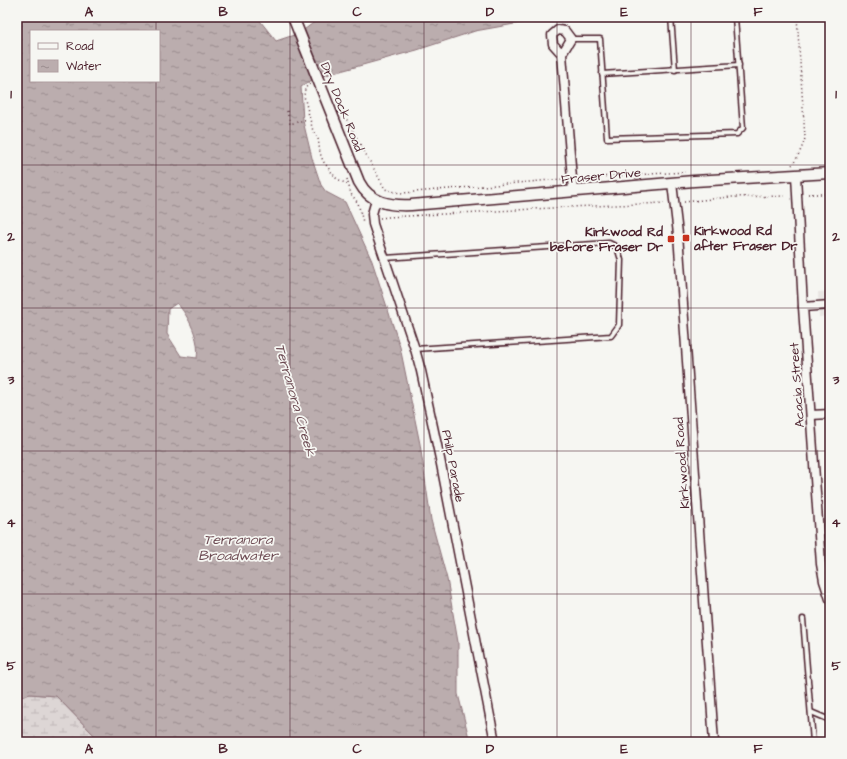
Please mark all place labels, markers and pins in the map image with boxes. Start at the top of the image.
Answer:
place label: Kirkwood Rd after Fraser Dr [693,222,798,255]
place label: Kirkwood Rd before Fraser Dr [550,223,664,256]
marker: Kirkwood Rd after Fraser Dr [681,233,691,243]
marker: Kirkwood Rd before Fraser Dr [666,234,676,244]

